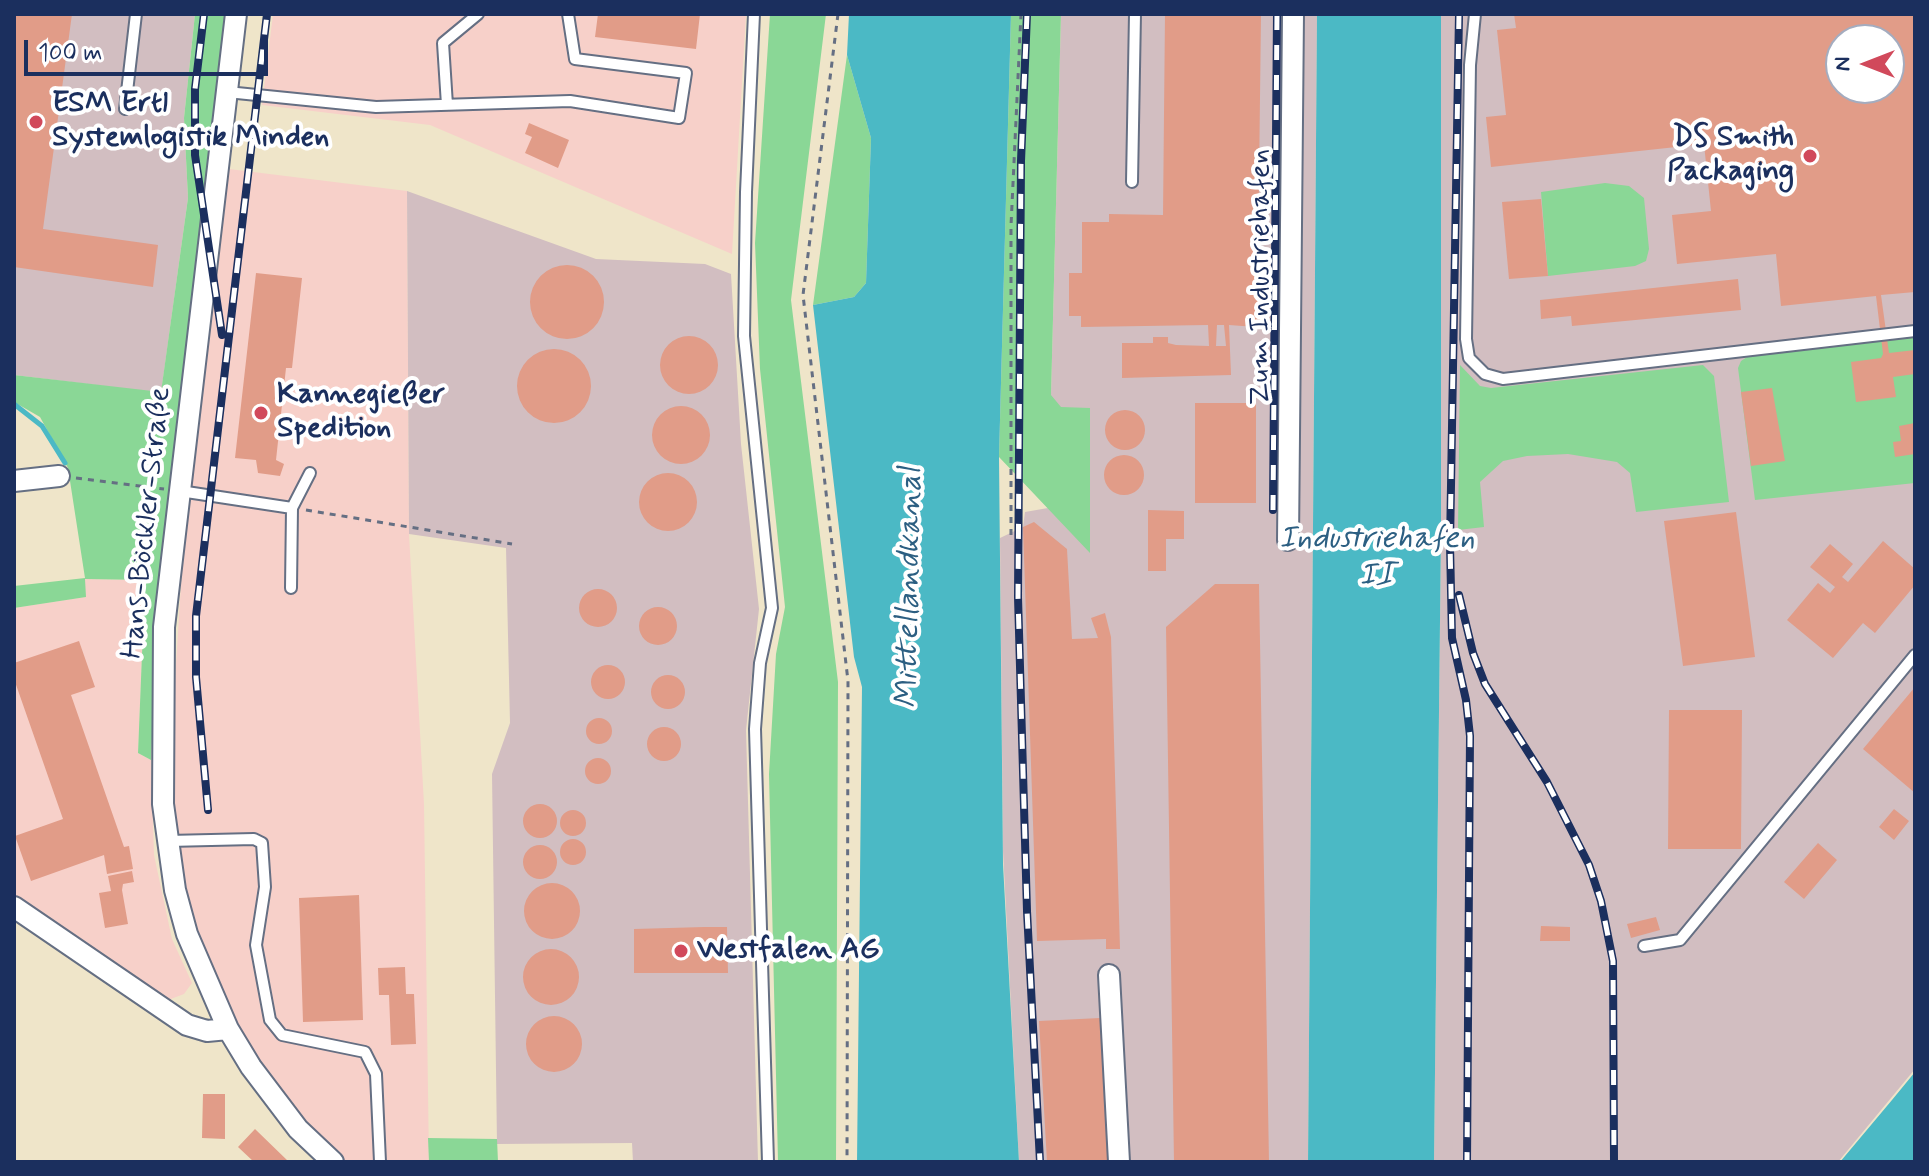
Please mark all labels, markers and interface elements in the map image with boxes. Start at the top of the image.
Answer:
scale bar [28,24,272,74]
north arrow [1825,24,1905,104]
text: 100 m [38,38,102,69]
text: N [1829,57,1857,71]
place label: ESM Ertl Systemlogistik Minden [52,87,329,158]
marker: ESM Ertl Systemlogistik Minden [27,113,45,131]
place label: DS Smith Packaging [1667,121,1794,192]
marker: DS Smith Packaging [1801,147,1819,165]
street label: Zum Industriehafen [1244,149,1280,405]
place label: Kannegießer Spedition [277,378,445,448]
street label: Hans-Böckler-Straße [116,385,180,661]
marker: Kannegießer Spedition [252,404,270,422]
water label: Mittellandkanal [890,467,932,709]
water label: Industriehafen II [1279,521,1475,596]
place label: Westfalen AG [697,933,880,969]
marker: Westfalen AG [672,942,690,960]

